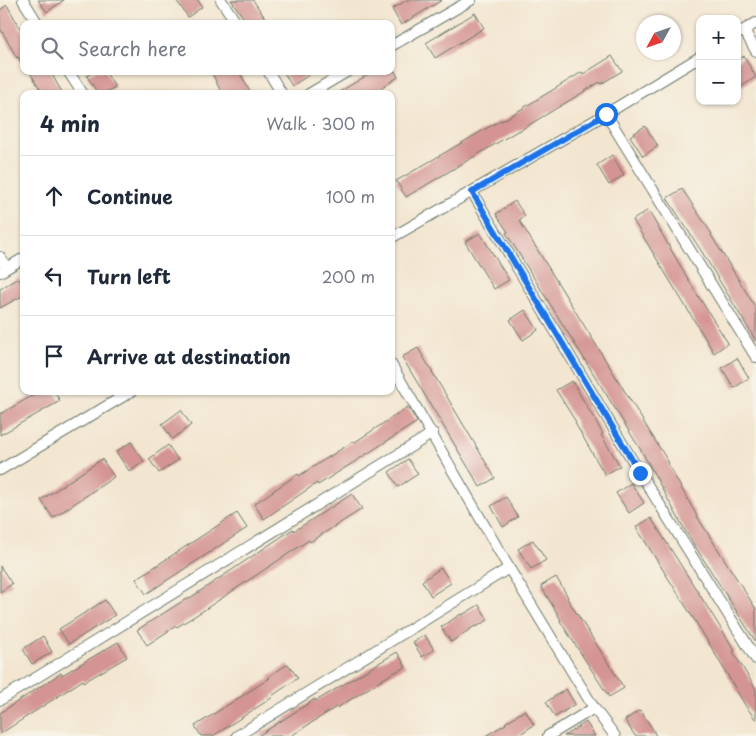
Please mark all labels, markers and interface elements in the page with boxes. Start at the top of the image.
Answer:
north arrow [636,15,681,60]
map controls [696,15,741,105]
button: + [696,15,741,60]
search box [20,20,395,75]
icon: search [38,34,66,62]
text: Search here [78,34,187,62]
button: − [696,60,741,105]
route start [595,103,618,126]
text: 4 min [40,107,100,139]
text: Walk · 300 m [266,111,375,135]
icon: ahead [40,182,68,210]
text: Continue [87,182,173,210]
text: 100 m [326,184,375,208]
icon: left [40,262,68,290]
text: Turn left [87,262,171,290]
text: 200 m [322,264,375,288]
icon: arrive [40,342,68,370]
text: Arrive at destination [87,342,291,370]
route end [629,462,652,485]

